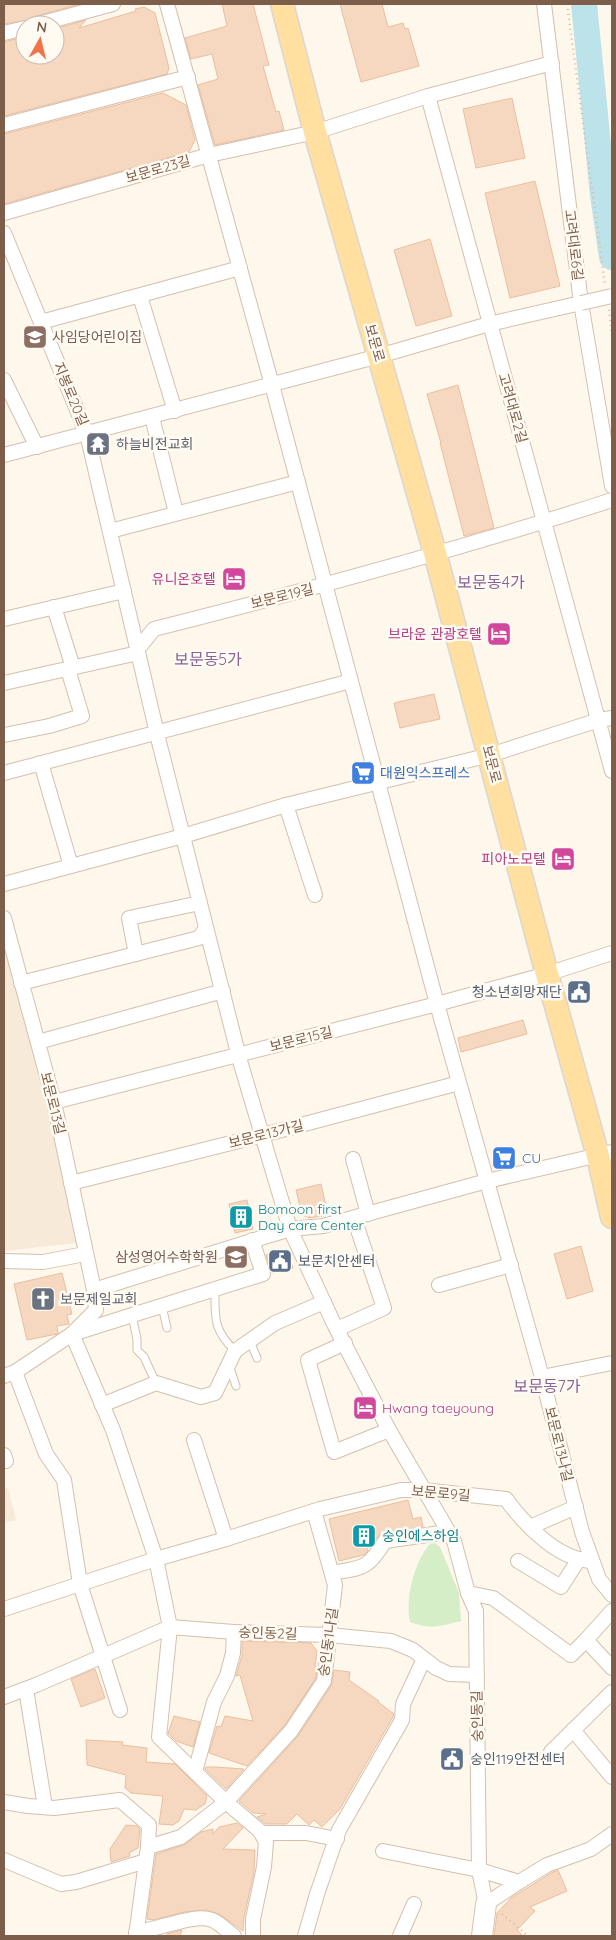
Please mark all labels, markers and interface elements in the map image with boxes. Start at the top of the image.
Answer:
north arrow [15,15,65,65]
text: N [35,17,48,37]
street label: 보문로23길 [123,151,193,187]
street label: 고려대로6길 [561,208,587,282]
street label: 보문로 [361,322,389,364]
school or university icon: 사임당어린이집 [22,324,48,350]
place label: 사임당어린이집 [52,328,142,346]
street label: 지봉로20길 [50,359,92,429]
street label: 고려대로2길 [494,371,532,445]
temple icon: 하늘비전교회 [85,431,111,457]
place label: 하늘비전교회 [116,435,193,453]
hotel icon: 유니온호텔 [221,566,247,592]
place label: 유니온호텔 [152,570,216,588]
district label: 보문동4가 [457,572,525,592]
street label: 보문로19길 [249,579,315,613]
hotel icon: 브라운 관광호텔 [486,621,512,647]
place label: 브라운 관광호텔 [388,625,482,643]
district label: 보문동5가 [174,649,242,669]
street label: 보문로 [478,743,506,785]
supermarket icon: 대원익스프레스 [350,760,376,786]
place label: 대원익스프레스 [380,764,470,782]
hotel icon: 피아노모텔 [550,846,576,872]
place label: 피아노모텔 [482,850,546,868]
public building icon: 청소년희망재단 [566,979,592,1005]
place label: 청소년희망재단 [472,983,562,1001]
street label: 보문로15길 [268,1022,334,1056]
street label: 보문로13길 [37,1070,69,1136]
street label: 보문로13가길 [227,1116,305,1152]
supermarket icon: CU [491,1145,517,1171]
place label: CU [522,1149,541,1167]
place label: Bomoon first Day care Center [258,1200,365,1234]
building icon: Bomoon first Day care Center [228,1204,254,1230]
school or university icon: 삼성영어수학학원 [223,1244,249,1270]
place label: 삼성영어수학학원 [115,1248,218,1266]
public building icon: 보문치안센터 [267,1248,293,1274]
place label: 보문치안센터 [298,1252,375,1270]
church icon: 보문제일교회 [30,1286,56,1312]
place label: 보문제일교회 [60,1290,137,1308]
district label: 보문동7가 [513,1376,581,1396]
hotel icon: Hwang taeyoung [352,1395,378,1421]
place label: Hwang taeyoung [382,1399,494,1417]
street label: 보문로13나길 [541,1405,577,1483]
street label: 보문로9길 [411,1481,471,1505]
building icon: 숭인에스하임 [351,1523,377,1549]
place label: 숭인에스하임 [382,1527,459,1545]
street label: 숭인동1나길 [314,1606,342,1678]
street label: 숭인동2길 [238,1623,298,1643]
street label: 숭인동길 [468,1690,486,1742]
public building icon: 숭인119안전센터 [439,1746,465,1772]
place label: 숭인119안전센터 [470,1750,565,1768]

